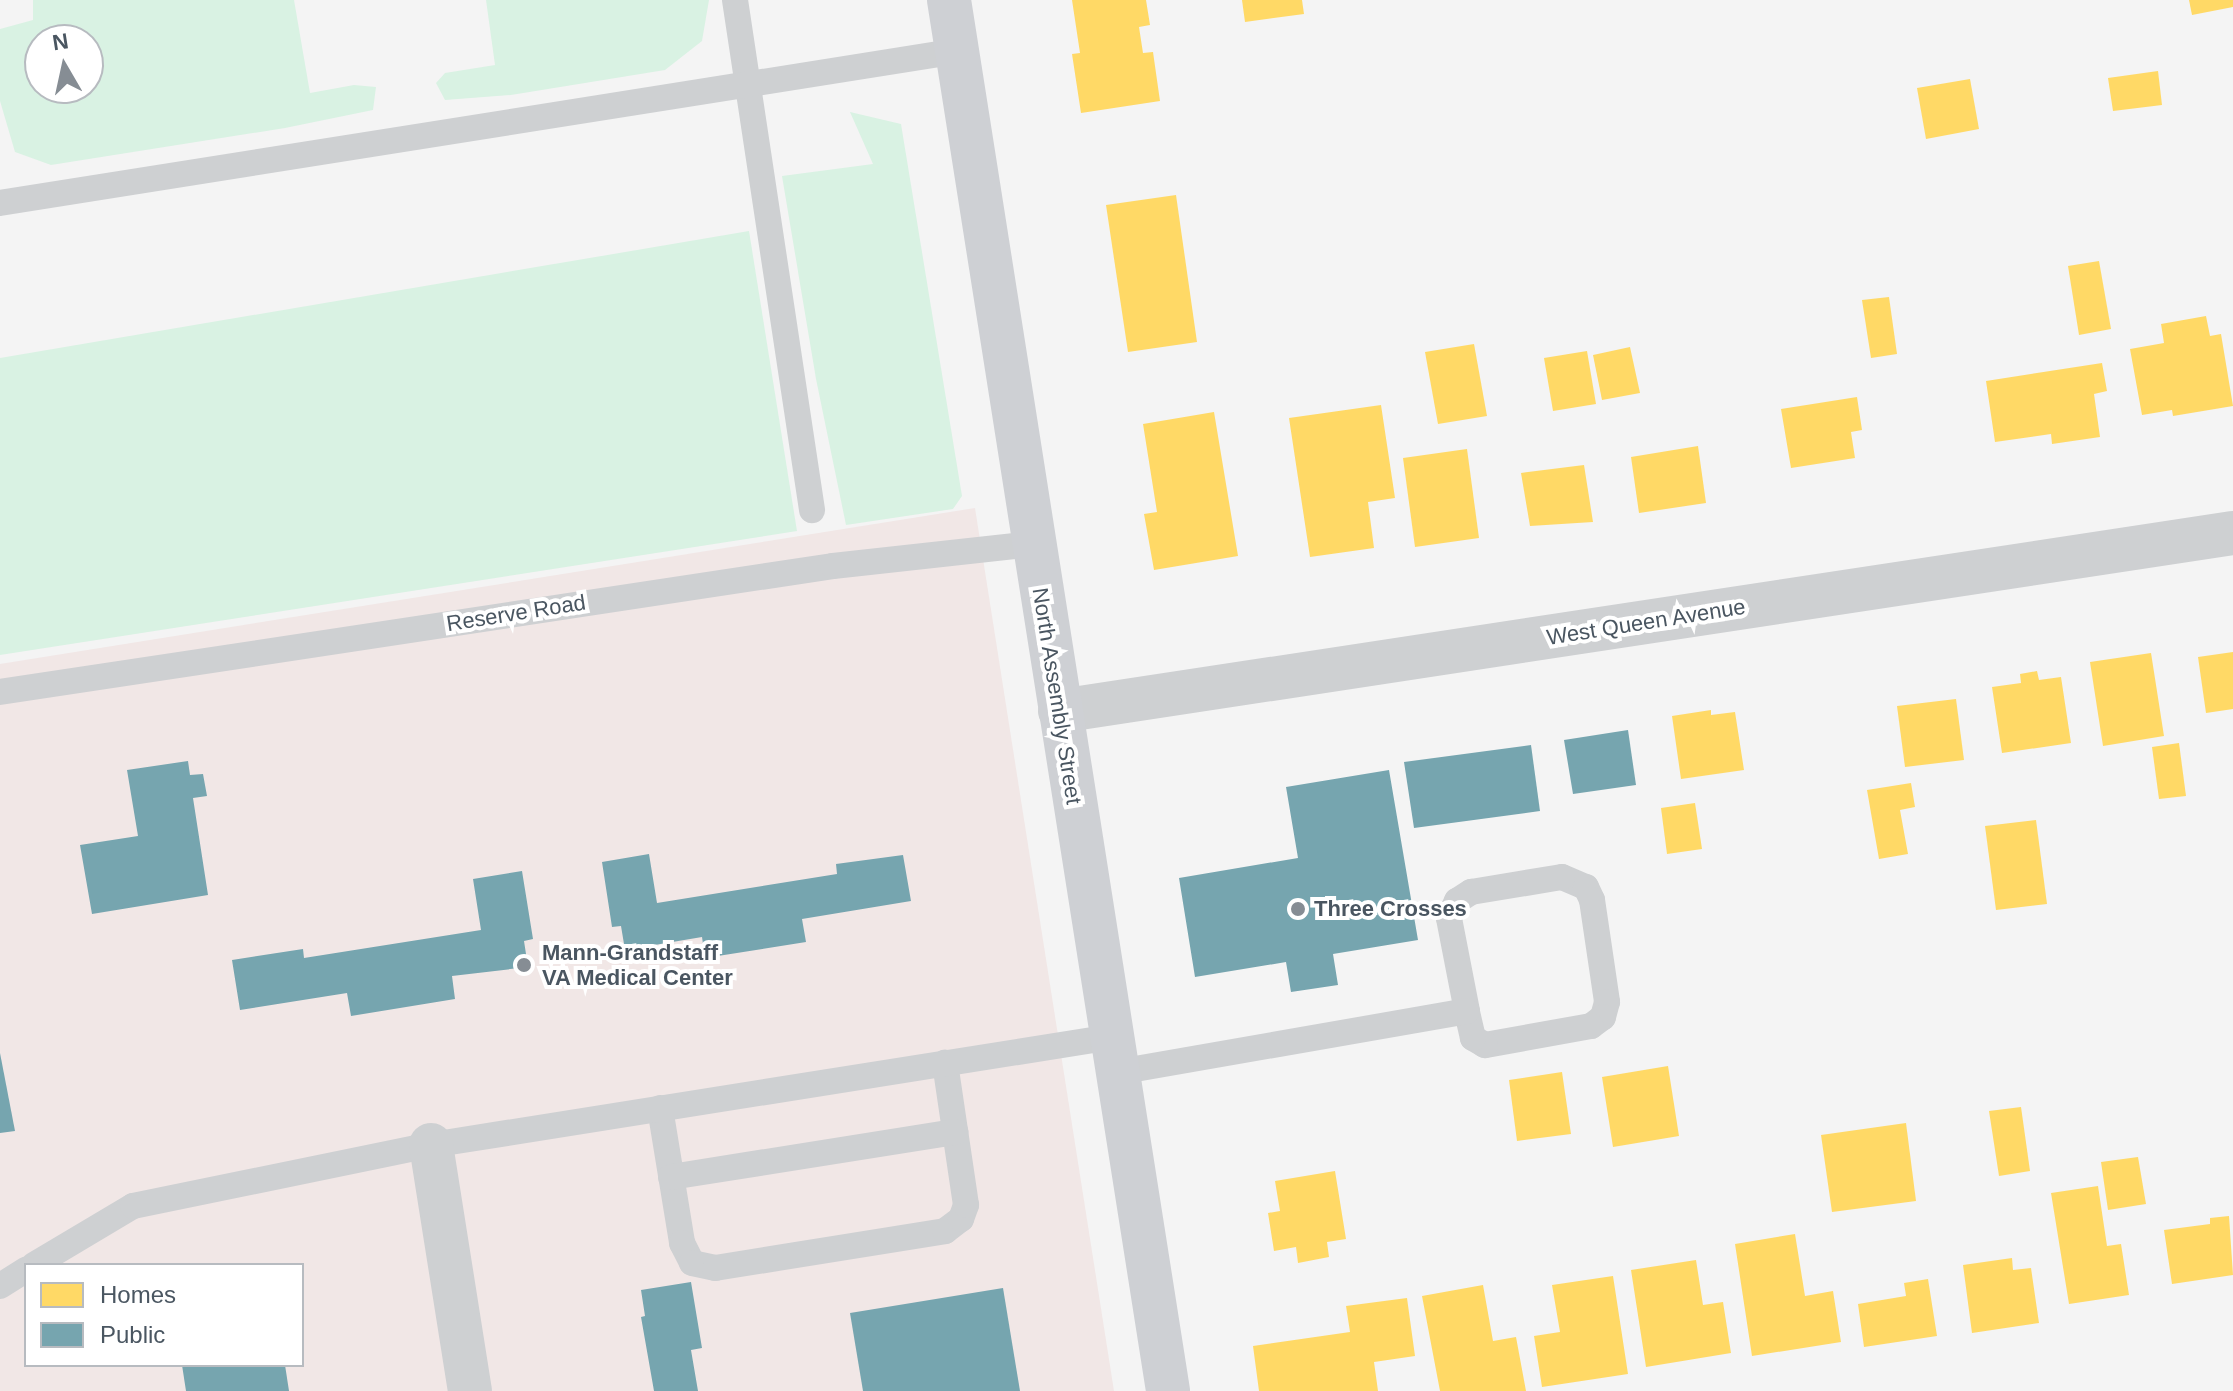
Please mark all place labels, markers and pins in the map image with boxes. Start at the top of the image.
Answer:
place label: Three Crosses [1314,896,1467,922]
marker: Three Crosses [1289,900,1307,918]
place label: Mann-Grandstaff VA Medical Center [542,939,734,990]
marker: Mann-Grandstaff VA Medical Center [513,954,535,976]

